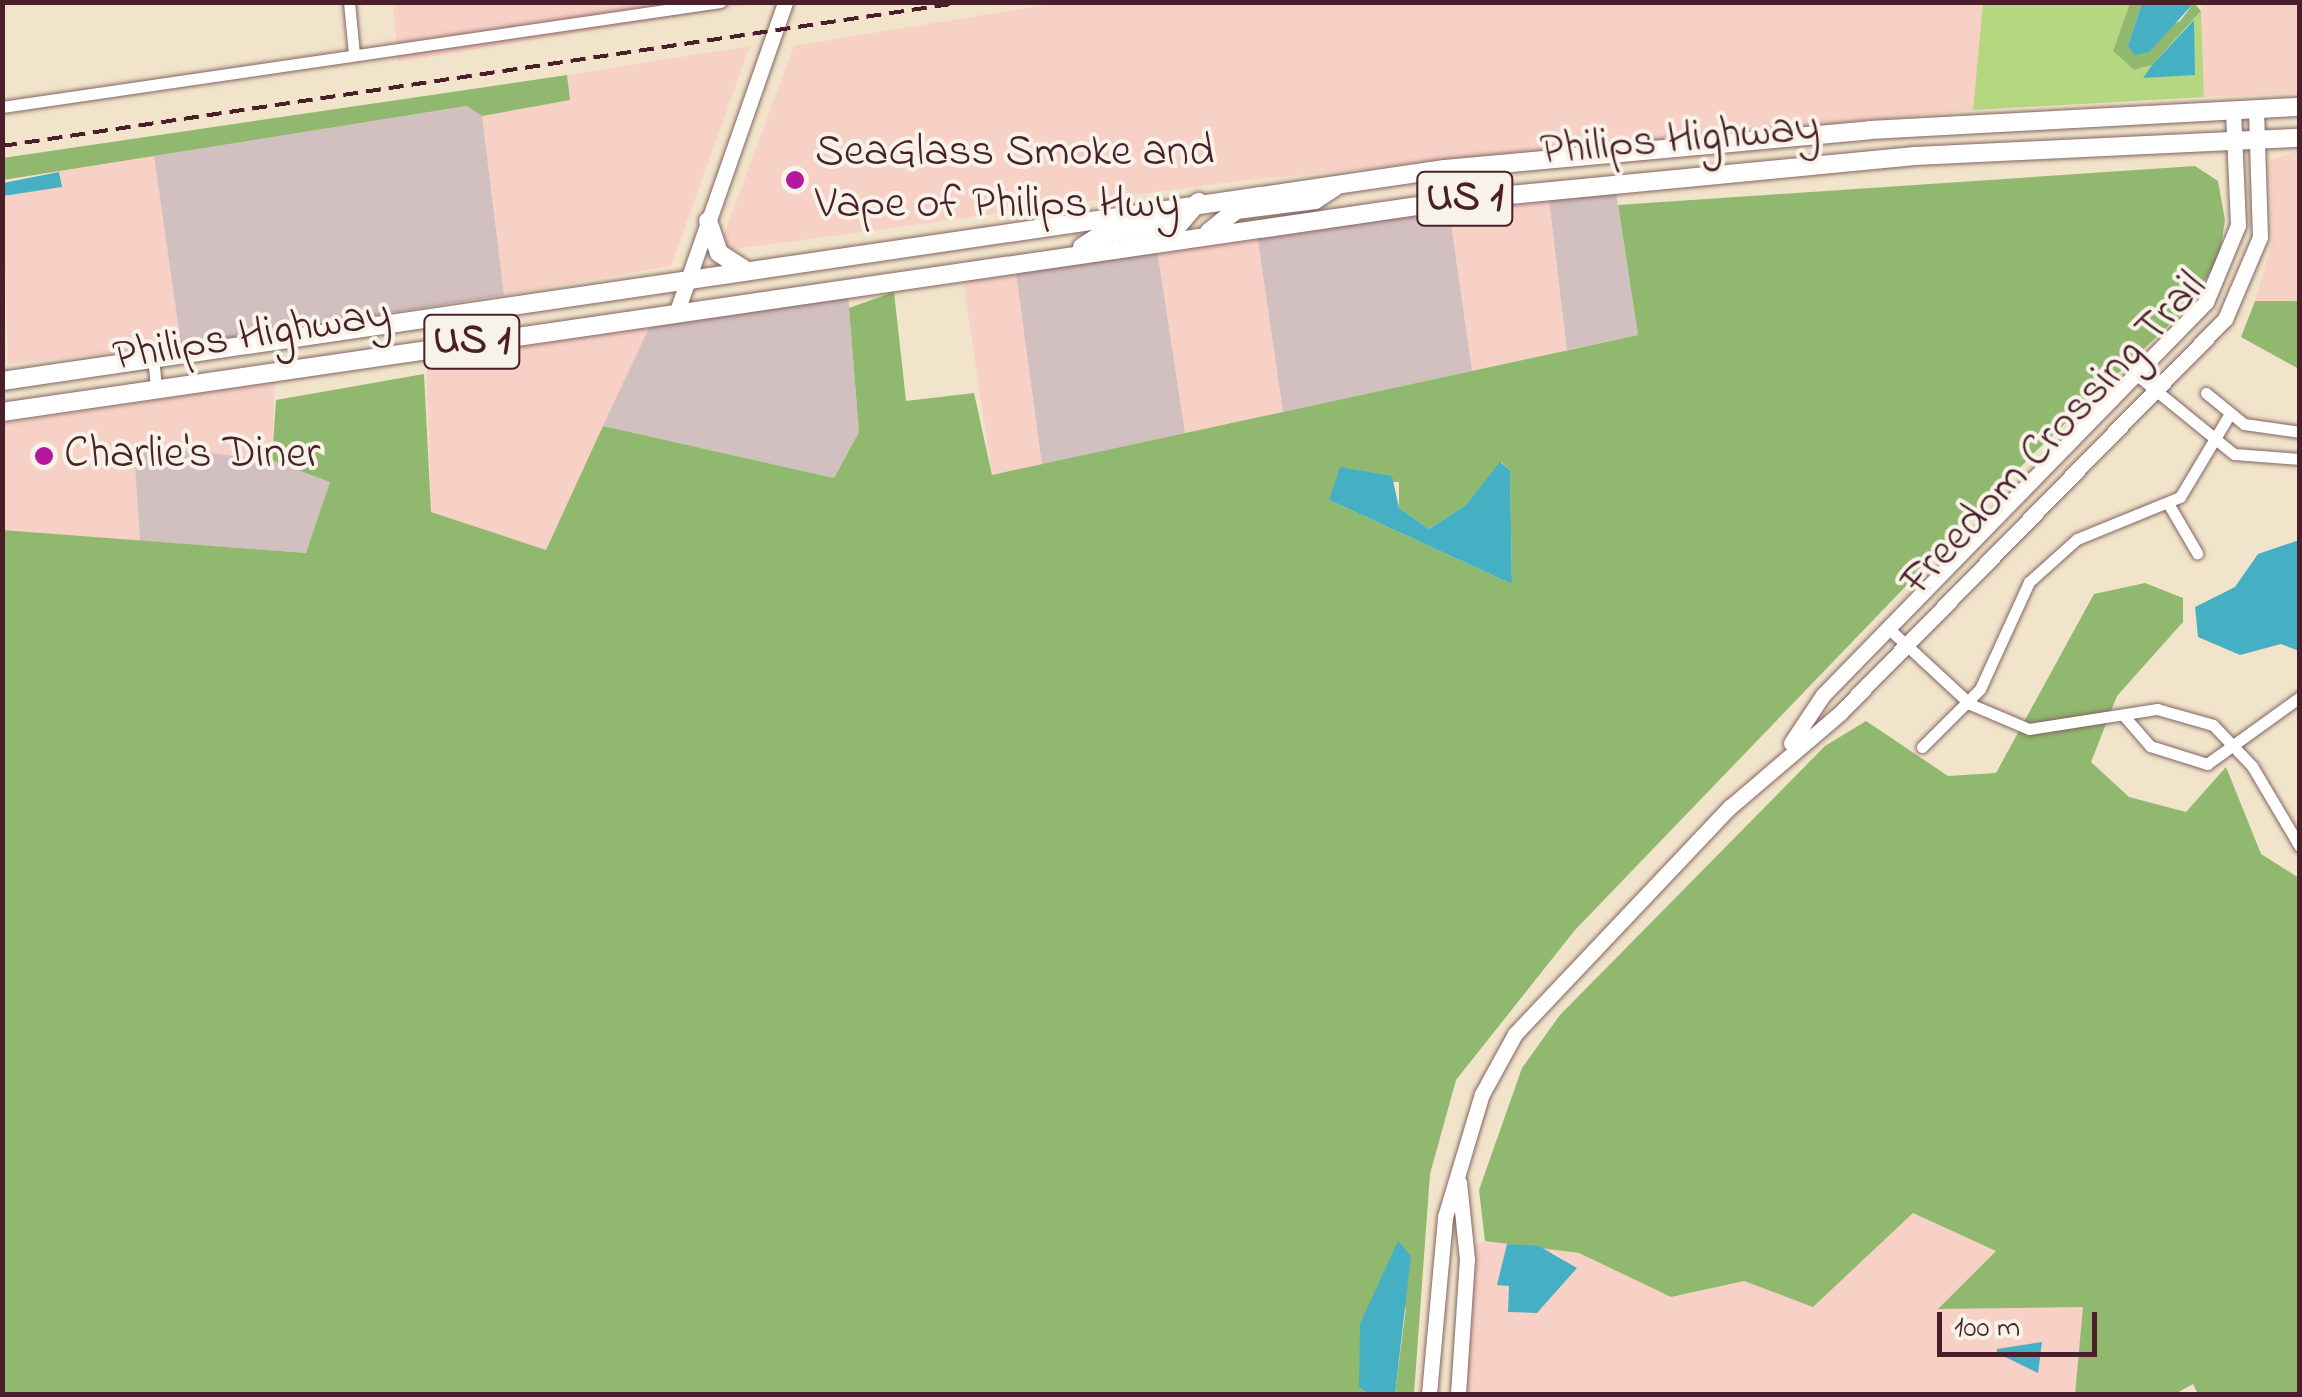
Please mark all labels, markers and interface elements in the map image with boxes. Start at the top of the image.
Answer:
street label: Philips Highway [1538,102,1822,180]
place label: SeaGlass Smoke and Vape of Philips Hwy [815,127,1214,233]
road number: US 1 [1415,162,1515,236]
marker: SeaGlass Smoke and Vape of Philips Hwy [784,169,806,191]
street label: Freedom Crossing Trail [1891,262,2219,608]
street label: Philips Highway [109,288,395,386]
road number: US 1 [422,305,522,379]
place label: Charlie's Diner [64,429,320,483]
marker: Charlie's Diner [33,445,55,467]
scale bar [1942,1292,2102,1354]
text: 100 m [1954,1307,2020,1351]

